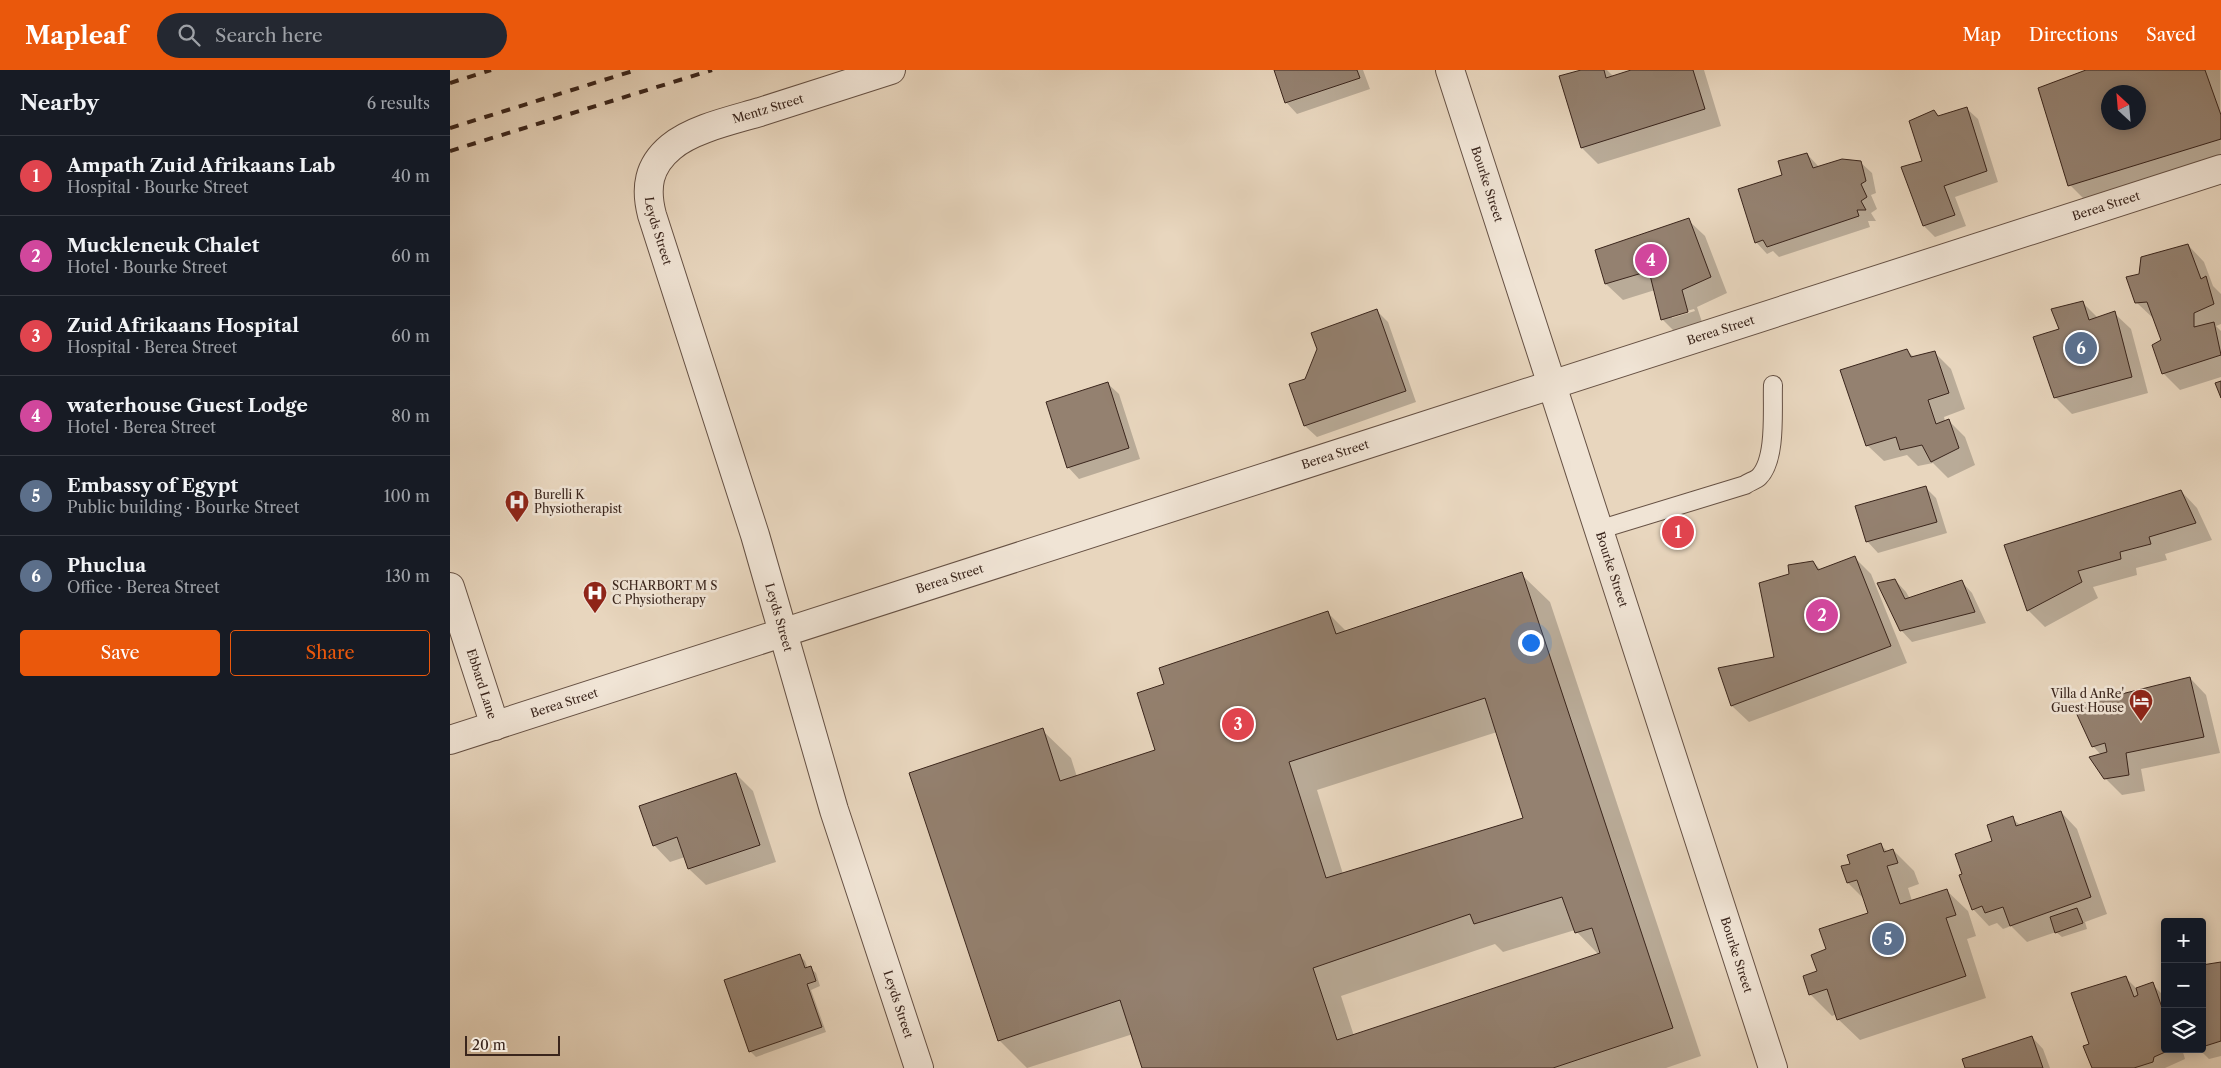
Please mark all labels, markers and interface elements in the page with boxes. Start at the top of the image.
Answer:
search box [157,13,507,58]
text: Mapleaf [25,21,127,50]
icon: search [175,21,203,49]
text: Search here [215,24,323,47]
text: Map [1962,24,2001,46]
text: Directions [2029,24,2118,46]
text: Saved [2146,24,2196,46]
north arrow [2101,85,2146,130]
text: Nearby [20,90,99,115]
street label: Mentz Street [730,90,806,126]
text: 6 results [367,93,430,113]
street label: Bourke Street [1468,144,1507,224]
text: Ampath Zuid Afrikaans Lab [67,154,335,177]
text: 1 [32,166,40,186]
text: 40 m [391,166,430,186]
text: Hospital · Bourke Street [67,177,248,197]
street label: Berea Street [2070,187,2142,223]
street label: Leyds Street [642,196,676,267]
text: Muckleneuk Chalet [67,234,259,257]
pin: 4 [1635,241,1667,279]
text: 2 [31,246,41,266]
text: 60 m [391,246,430,266]
text: Hotel · Bourke Street [67,257,227,277]
street label: Berea Street [1685,312,1757,348]
text: Zuid Afrikaans Hospital [67,314,299,337]
text: 3 [31,326,41,346]
text: 60 m [391,326,430,346]
pin: 6 [2065,329,2097,367]
text: Hospital · Berea Street [67,337,237,357]
text: waterhouse Guest Lodge [67,394,308,417]
text: 4 [31,406,41,426]
text: 80 m [391,406,430,426]
text: Hotel · Berea Street [67,417,216,437]
street label: Berea Street [1299,436,1371,472]
text: Embassy of Egypt [67,474,238,497]
text: 5 [32,486,40,506]
text: 100 m [384,486,430,506]
place label: Burelli K Physiotherapist [534,487,623,516]
hospital icon: Burelli K Physiotherapist [504,489,530,523]
text: Public building · Bourke Street [67,497,299,517]
pin: 1 [1662,513,1694,551]
street label: Bourke Street [1593,530,1632,610]
text: Phuclua [67,554,146,577]
street label: Berea Street [914,560,986,596]
text: 6 [31,566,41,586]
text: 130 m [385,566,430,586]
text: Office · Berea Street [67,577,220,597]
place label: SCHARBORT M S C Physiotherapy [612,578,718,607]
hospital icon: SCHARBORT M S C Physiotherapy [582,580,608,614]
street label: Leyds Street [762,581,796,654]
pin: 2 [1806,596,1838,634]
button: Save [20,630,220,676]
button: Share [230,630,430,676]
your location [1518,630,1544,656]
street label: Ebbard Lane [464,647,500,721]
street label: Berea Street [528,685,600,721]
place label: Villa d AnRe' Guest House [2050,686,2124,715]
hotel icon: Villa d AnRe' Guest House [2128,688,2154,722]
pin: 3 [1222,705,1254,743]
street label: Bourke Street [1718,915,1756,995]
map controls [2161,918,2206,1053]
button: + [2161,918,2206,963]
pin: 5 [1872,920,1904,958]
button: − [2161,963,2206,1008]
street label: Leyds Street [880,968,917,1041]
button: layers [2161,1008,2206,1053]
scale bar [465,1033,560,1056]
text: 20 m [472,1036,506,1054]

